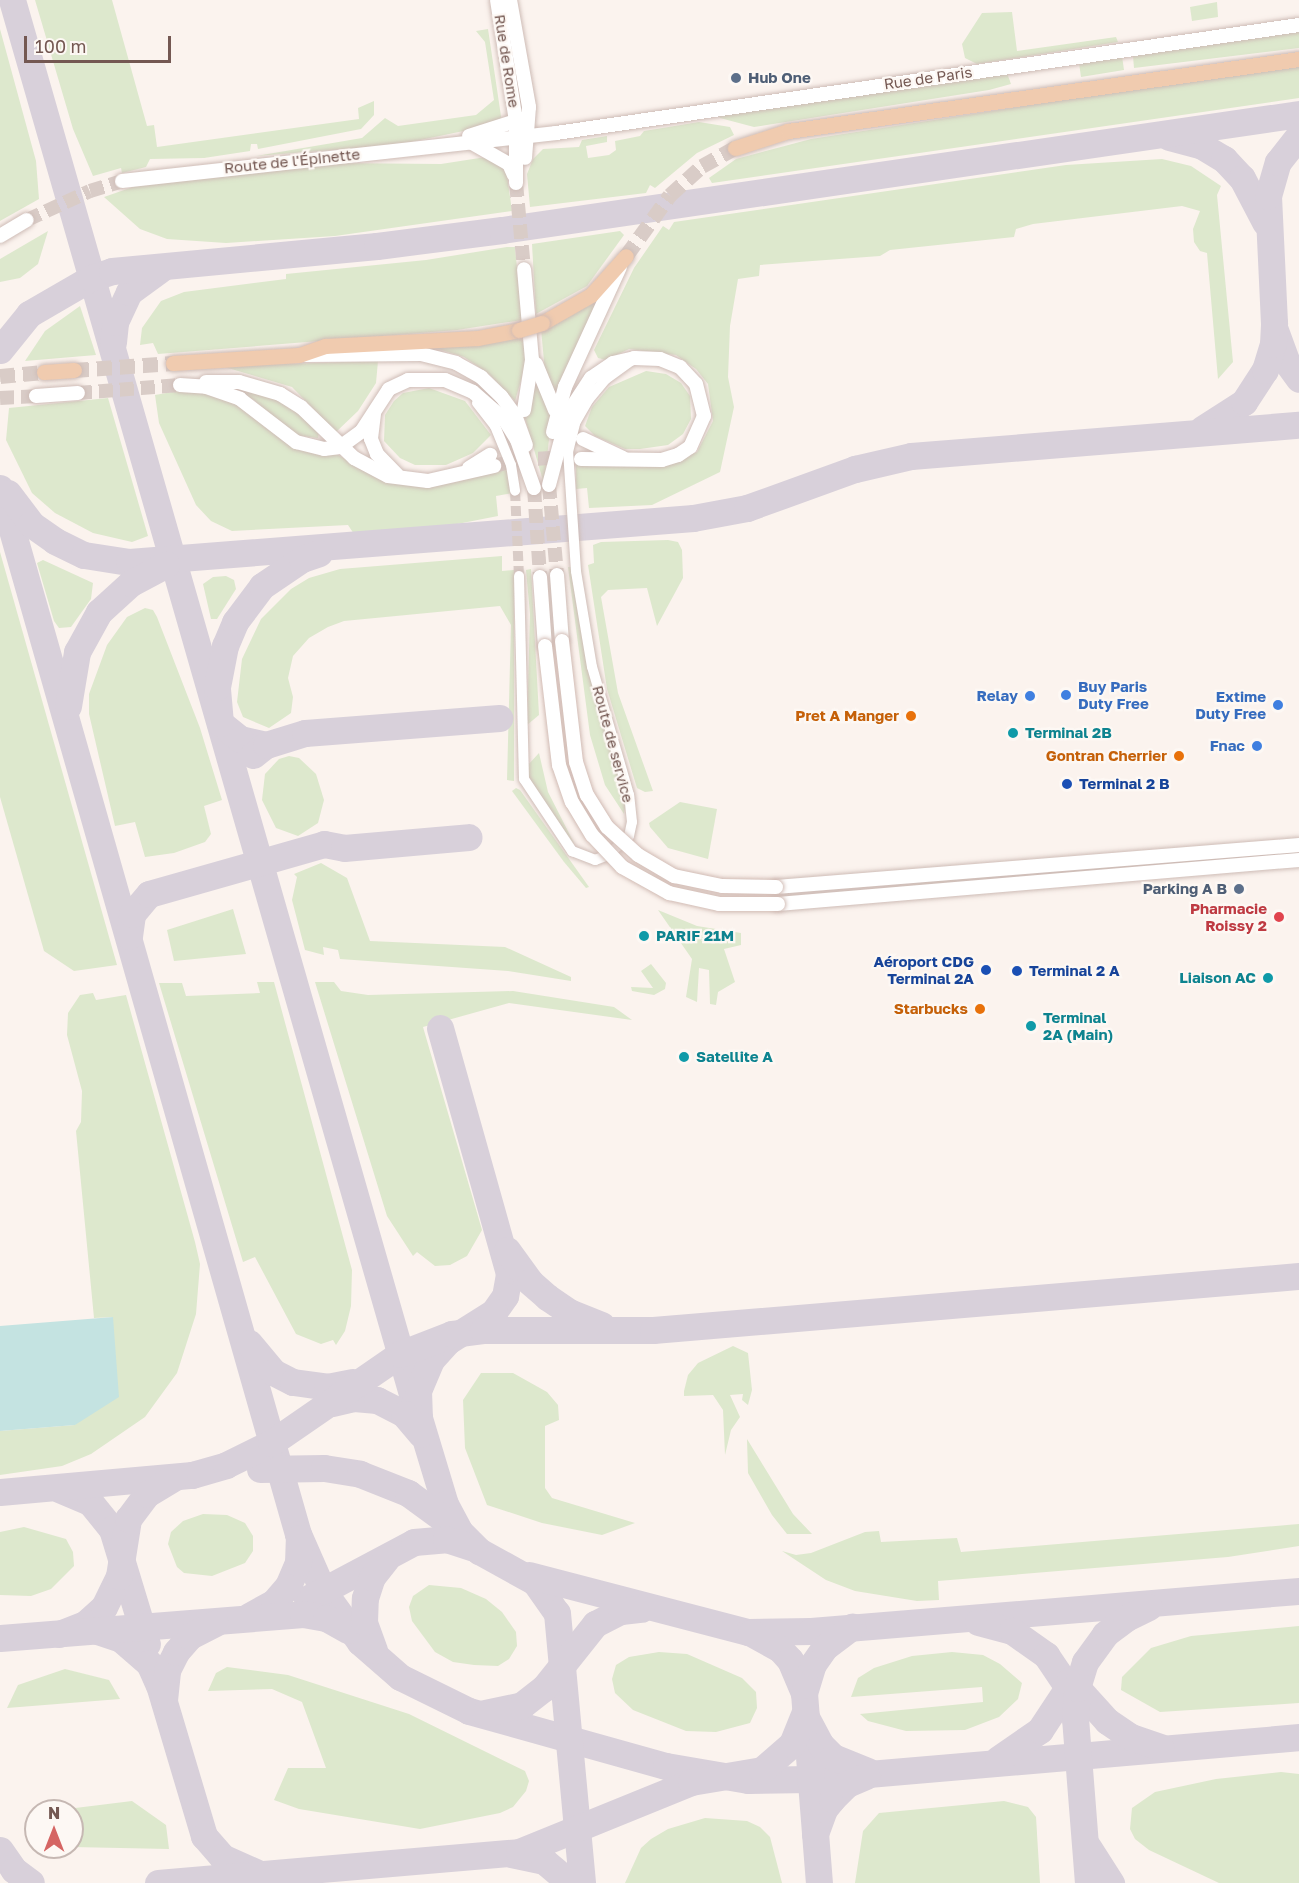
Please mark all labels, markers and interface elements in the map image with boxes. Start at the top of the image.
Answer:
street label: Rue de Rome [491,13,523,109]
scale bar [27,24,174,62]
text: 100 m [35,35,86,57]
street label: Rue de Paris [883,63,973,93]
place label: Hub One [748,69,811,87]
marker: Hub One [729,71,743,85]
street label: Route de l'Épinette [223,145,361,177]
place label: Buy Paris Duty Free [1078,677,1149,712]
street label: Route de service [589,683,637,805]
place label: Relay [976,687,1018,705]
place label: Extime Duty Free [1195,687,1266,722]
marker: Buy Paris Duty Free [1059,688,1073,702]
marker: Relay [1023,689,1037,703]
marker: Extime Duty Free [1271,698,1285,712]
place label: Pret A Manger [795,707,899,725]
marker: Pret A Manger [904,709,918,723]
place label: Terminal 2B [1025,724,1112,742]
marker: Terminal 2B [1006,726,1020,740]
place label: Fnac [1210,737,1245,755]
marker: Fnac [1250,739,1264,753]
place label: Gontran Cherrier [1046,747,1167,765]
marker: Gontran Cherrier [1172,749,1186,763]
place label: Terminal 2 B [1079,775,1170,793]
marker: Terminal 2 B [1060,777,1074,791]
place label: Parking A B [1143,880,1227,898]
marker: Parking A B [1232,882,1246,896]
place label: Pharmacie Roissy 2 [1190,899,1267,934]
marker: Pharmacie Roissy 2 [1272,910,1286,924]
place label: PARIF 21M [656,927,734,945]
marker: PARIF 21M [637,929,651,943]
place label: Aéroport CDG Terminal 2A [874,952,974,987]
place label: Terminal 2 A [1029,962,1120,980]
marker: Aéroport CDG Terminal 2A [979,963,993,977]
marker: Terminal 2 A [1010,964,1024,978]
place label: Liaison AC [1179,969,1256,987]
marker: Liaison AC [1261,971,1275,985]
place label: Starbucks [894,1000,968,1018]
marker: Starbucks [973,1002,987,1016]
place label: Terminal 2A (Main) [1043,1008,1113,1043]
marker: Terminal 2A (Main) [1024,1019,1038,1033]
place label: Satellite A [696,1048,773,1066]
marker: Satellite A [677,1050,691,1064]
north arrow [24,1799,84,1859]
text: N [48,1803,60,1823]

